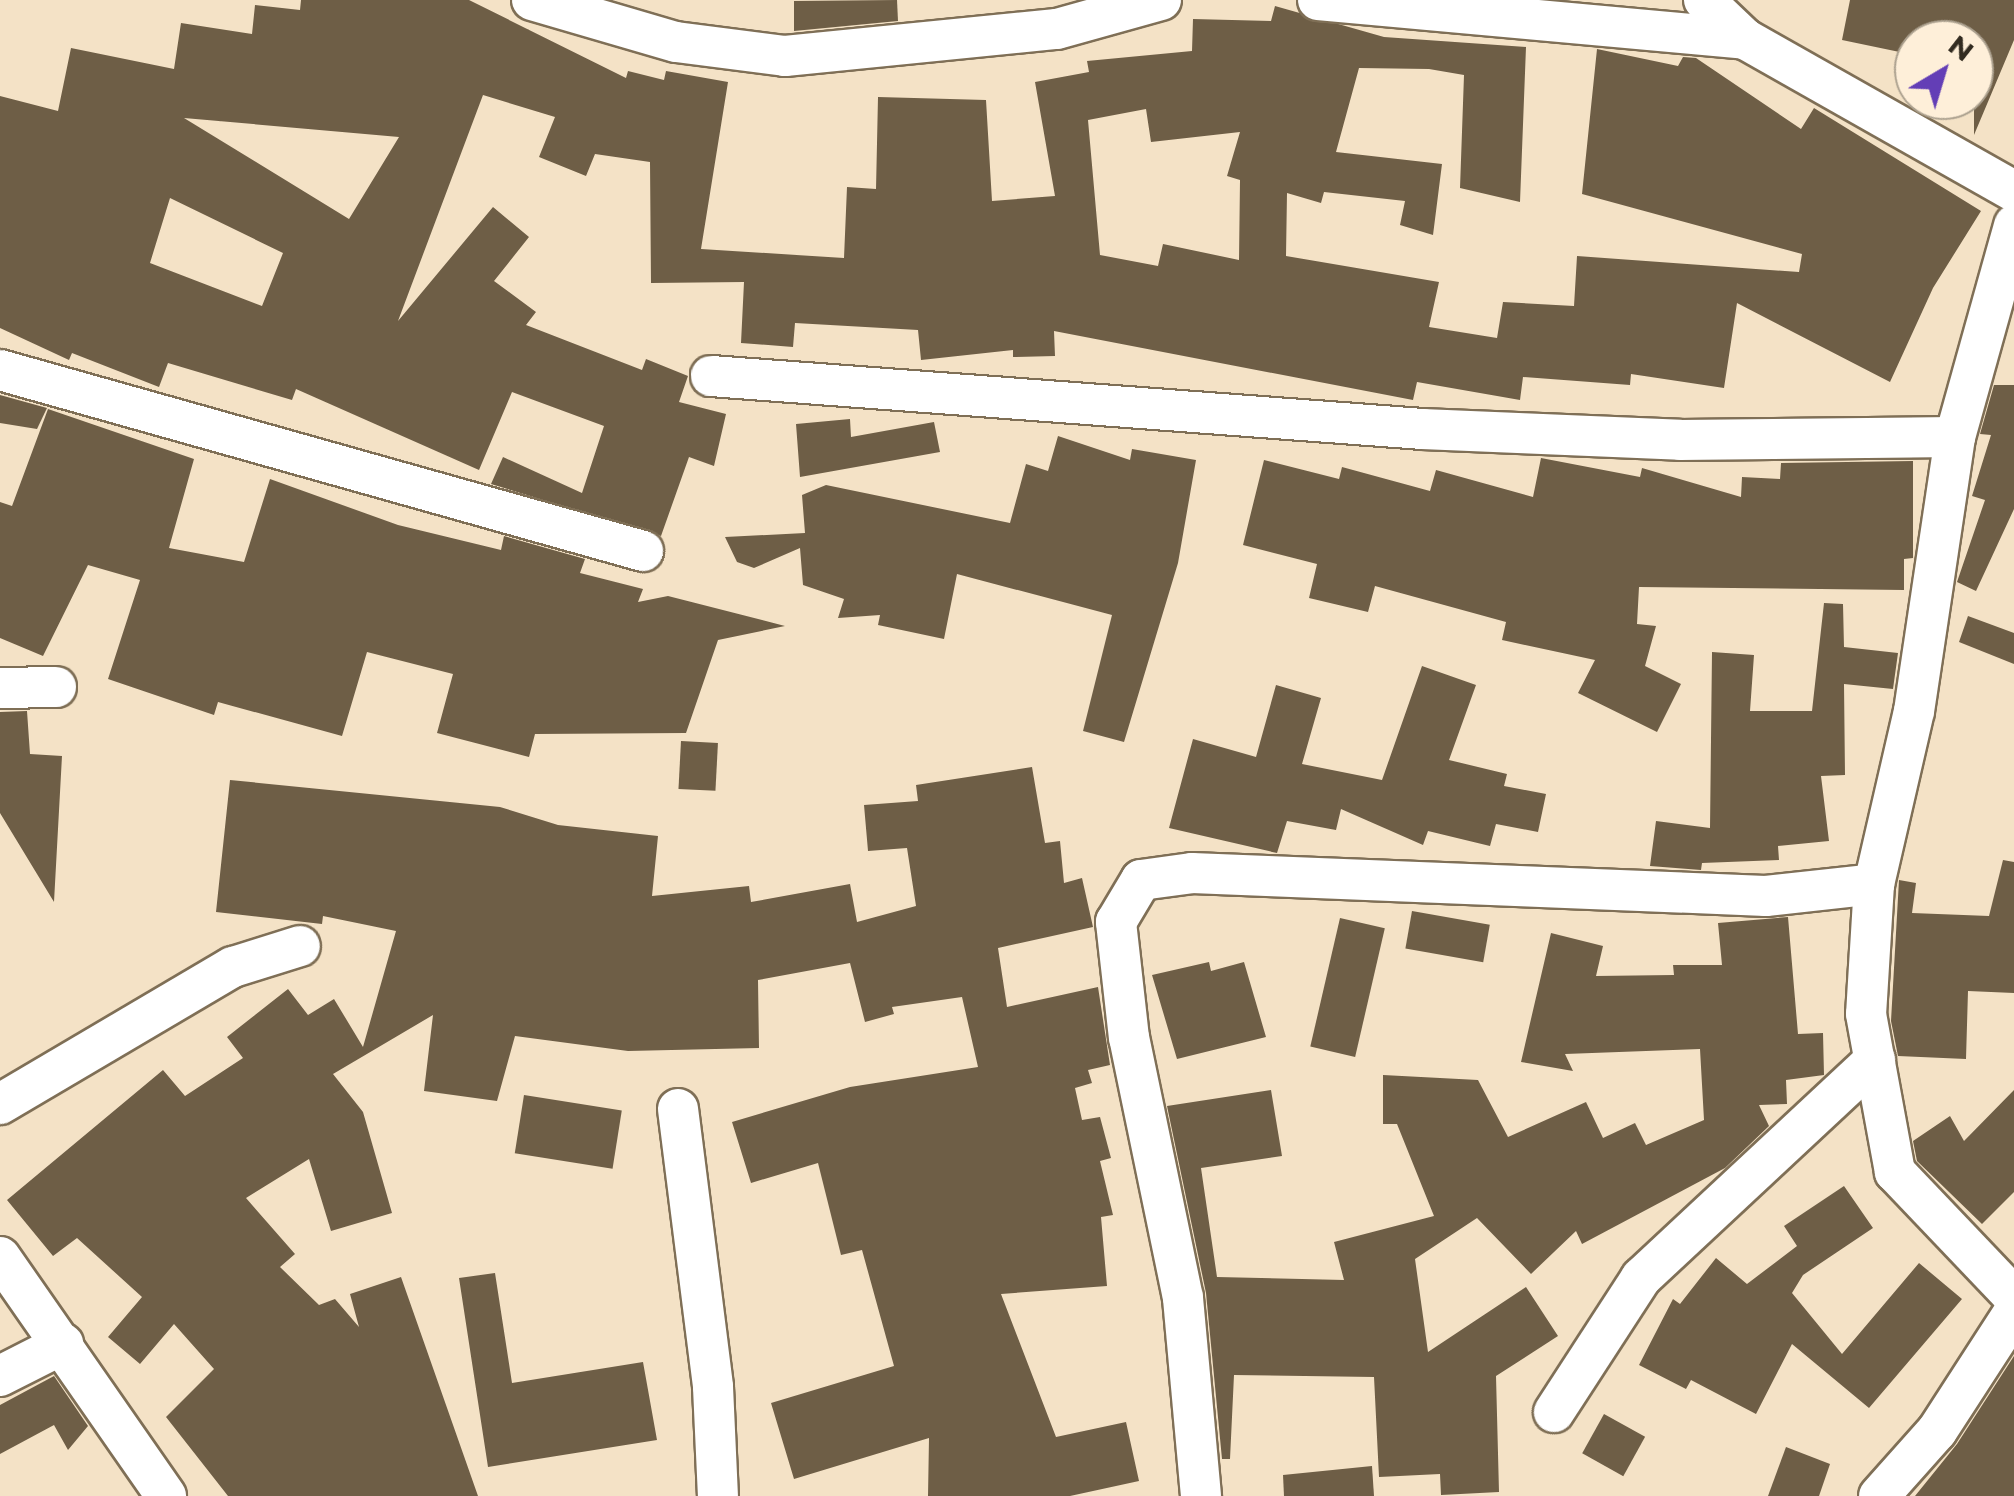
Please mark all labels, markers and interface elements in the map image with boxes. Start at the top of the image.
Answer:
north arrow [1894,20,1994,120]
text: N [1942,28,1981,68]

